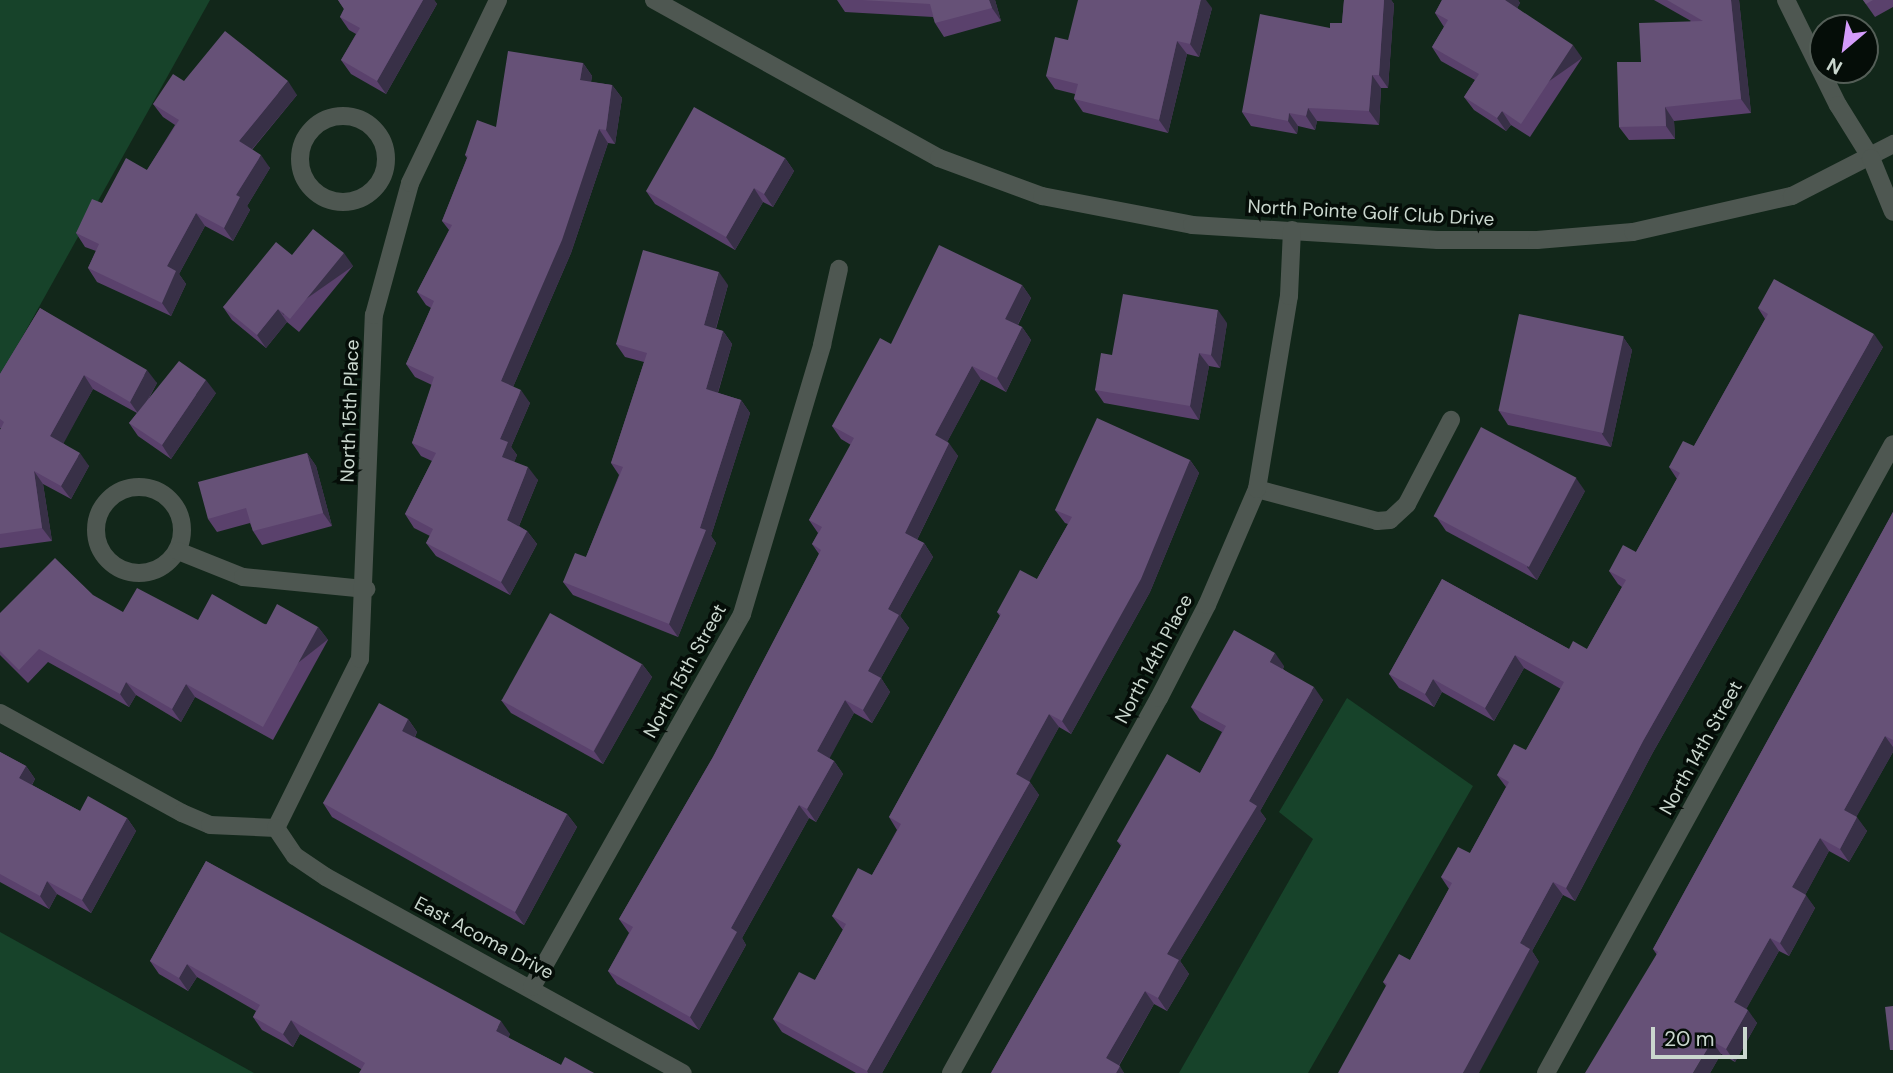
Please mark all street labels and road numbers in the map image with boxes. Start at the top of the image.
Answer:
street label: North Pointe Golf Club Drive [1247,195,1495,231]
street label: North 15th Place [336,339,364,483]
street label: North 14th Place [1110,591,1198,727]
street label: North 15th Street [639,600,731,742]
street label: North 14th Street [1655,677,1747,819]
street label: East Acoma Drive [411,892,557,984]

